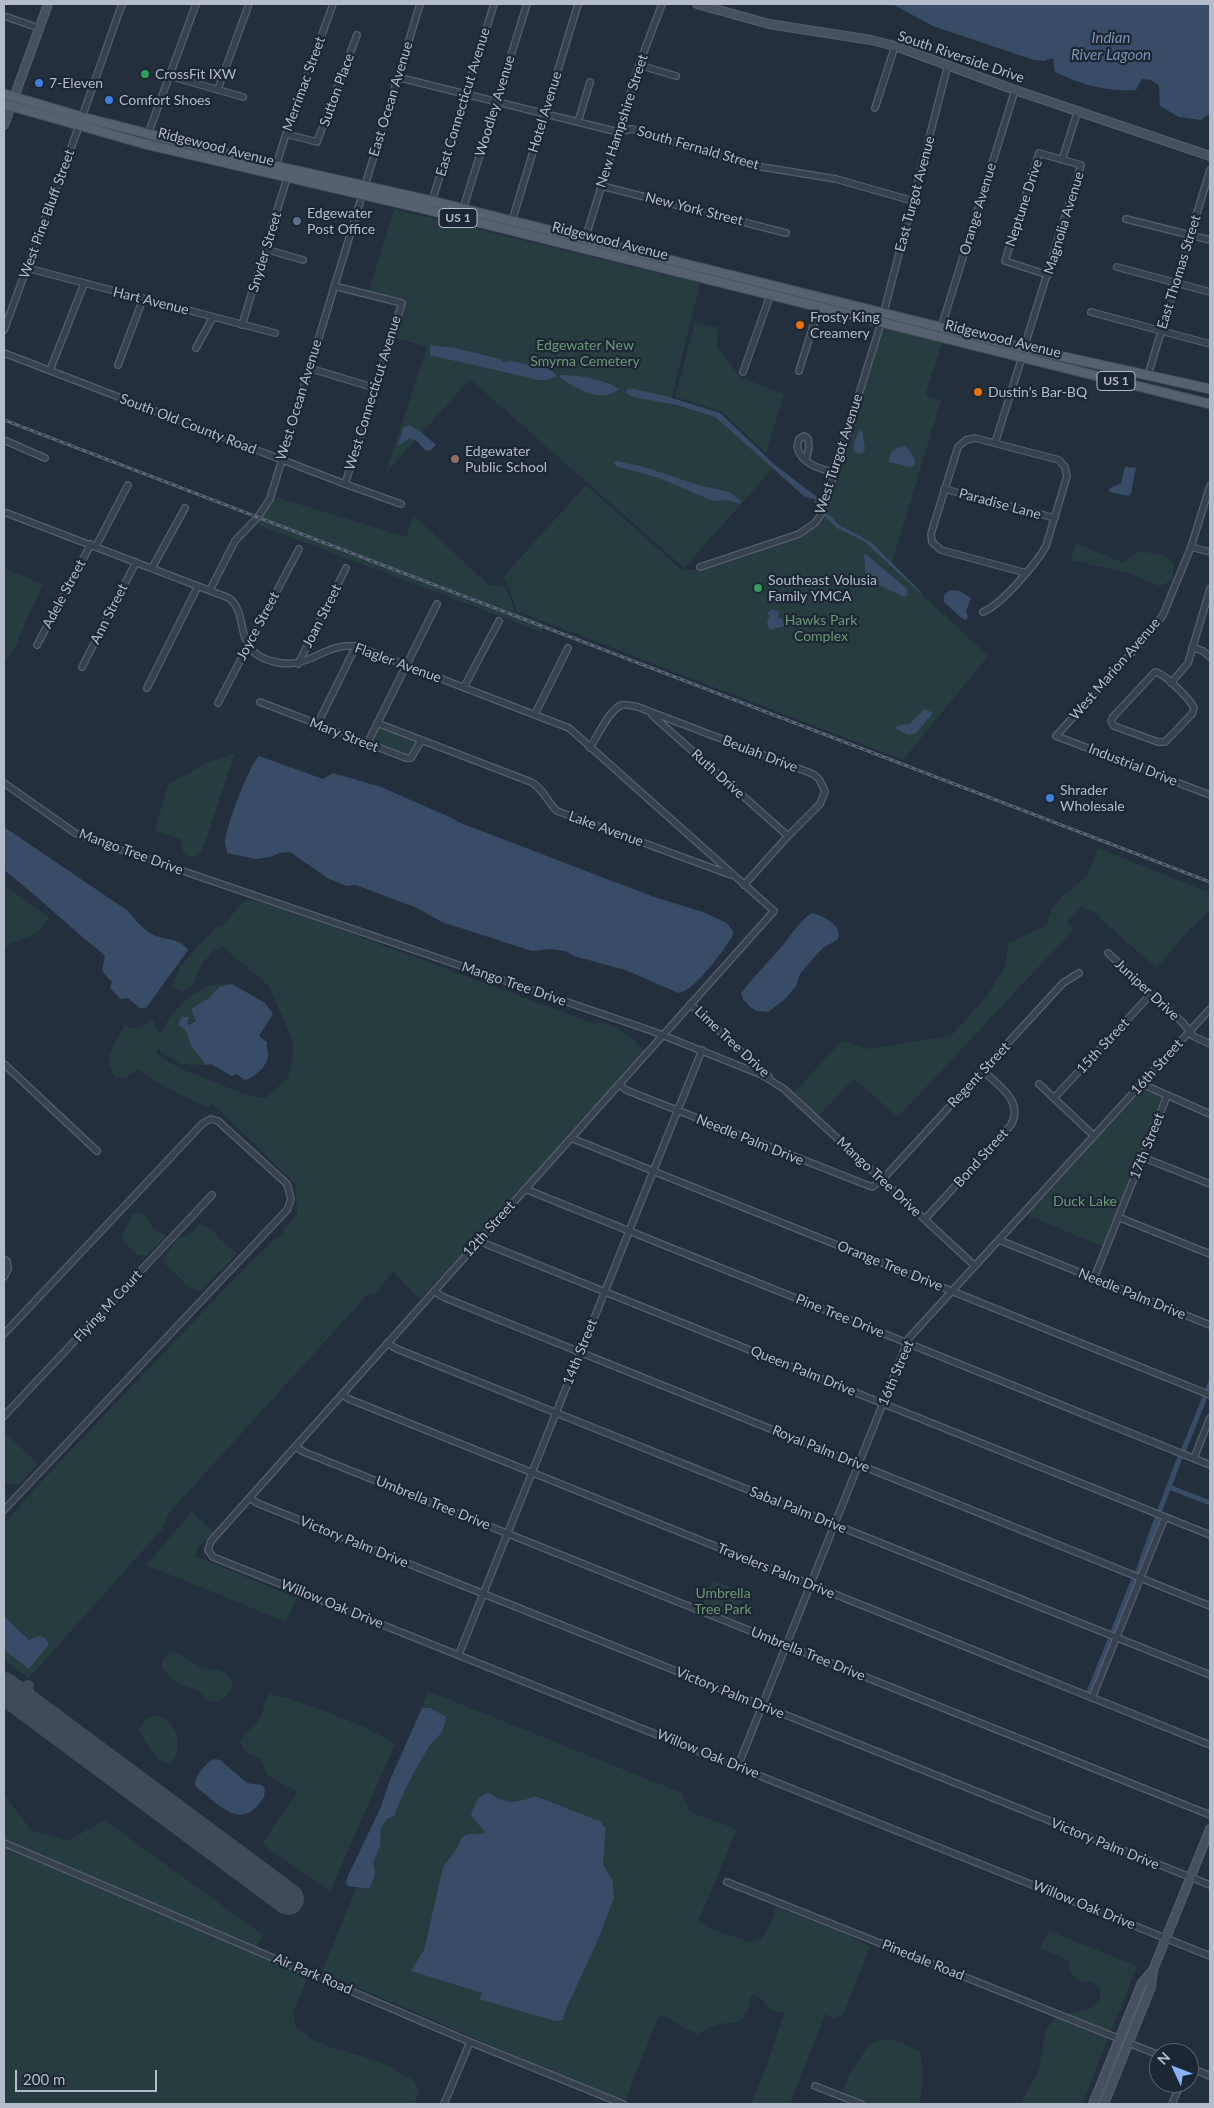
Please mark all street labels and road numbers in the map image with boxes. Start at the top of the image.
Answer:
street label: East Connecticut Avenue [432,26,494,178]
street label: South Riverside Drive [895,27,1027,87]
street label: Merrimac Street [279,34,329,134]
street label: East Ocean Avenue [366,39,416,159]
street label: Sutton Place [316,51,358,129]
street label: New Hampshire Street [593,52,651,190]
street label: Woodley Avenue [472,53,518,159]
street label: Hotel Avenue [525,69,565,155]
street label: South Fernald Street [635,123,761,173]
street label: Ridgewood Avenue [156,124,276,170]
street label: East Turgot Avenue [891,134,939,254]
street label: West Pine Bluff Street [16,147,78,281]
street label: Neptune Drive [1002,157,1046,249]
street label: Orange Avenue [956,161,1000,257]
street label: Magnolia Avenue [1040,170,1088,276]
street label: New York Street [643,189,745,229]
road number: US 1 [439,208,477,228]
street label: Snyder Street [245,210,285,294]
street label: East Thomas Street [1154,213,1204,331]
street label: Ridgewood Avenue [550,218,670,264]
street label: Hart Avenue [111,283,191,319]
street label: West Connecticut Avenue [341,314,405,472]
street label: Ridgewood Avenue [943,316,1063,362]
street label: West Ocean Avenue [273,338,325,462]
road number: US 1 [1097,372,1135,391]
street label: South Old County Road [117,390,259,458]
street label: West Turgot Avenue [812,392,866,516]
street label: Paradise Lane [957,485,1043,523]
street label: Adele Street [39,557,89,631]
street label: Ann Street [87,581,131,647]
street label: Joan Street [299,582,345,650]
street label: Joyce Street [233,589,283,663]
street label: West Marion Avenue [1066,615,1164,723]
street label: Flagler Avenue [352,640,444,686]
street label: Mary Street [307,714,381,756]
street label: Beulah Drive [720,732,800,776]
street label: Industrial Drive [1086,740,1180,790]
street label: Ruth Drive [688,746,748,802]
street label: Lake Avenue [566,808,646,850]
street label: Mango Tree Drive [77,825,185,879]
street label: Juniper Drive [1111,956,1183,1024]
street label: Mango Tree Drive [459,958,569,1010]
street label: Lime Tree Drive [691,1003,773,1081]
street label: 15th Street [1073,1015,1133,1077]
street label: 16th Street [1127,1036,1187,1098]
street label: Regent Street [944,1039,1014,1111]
street label: Needle Palm Drive [694,1111,806,1169]
street label: 17th Street [1126,1111,1168,1181]
street label: Bond Street [950,1125,1012,1191]
street label: Mango Tree Drive [833,1134,925,1220]
street label: 12th Street [459,1198,519,1260]
street label: Orange Tree Drive [835,1237,945,1295]
street label: Needle Palm Drive [1076,1265,1188,1323]
street label: Flying M Court [70,1267,146,1345]
street label: Pine Tree Drive [793,1291,887,1341]
street label: 14th Street [559,1317,601,1387]
street label: 16th Street [875,1338,917,1408]
street label: Queen Palm Drive [748,1342,858,1400]
street label: Royal Palm Drive [770,1422,872,1476]
street label: Umbrella Tree Drive [373,1472,493,1534]
street label: Sabal Palm Drive [747,1483,849,1537]
street label: Victory Palm Drive [297,1513,411,1571]
street label: Travelers Palm Drive [715,1540,837,1602]
street label: Willow Oak Drive [278,1576,386,1632]
street label: Umbrella Tree Drive [748,1623,868,1685]
street label: Victory Palm Drive [673,1664,787,1722]
street label: Willow Oak Drive [654,1726,762,1782]
street label: Victory Palm Drive [1048,1815,1162,1873]
street label: Willow Oak Drive [1030,1877,1138,1933]
street label: Pinedale Road [879,1936,967,1984]
street label: Air Park Road [271,1950,355,1998]

